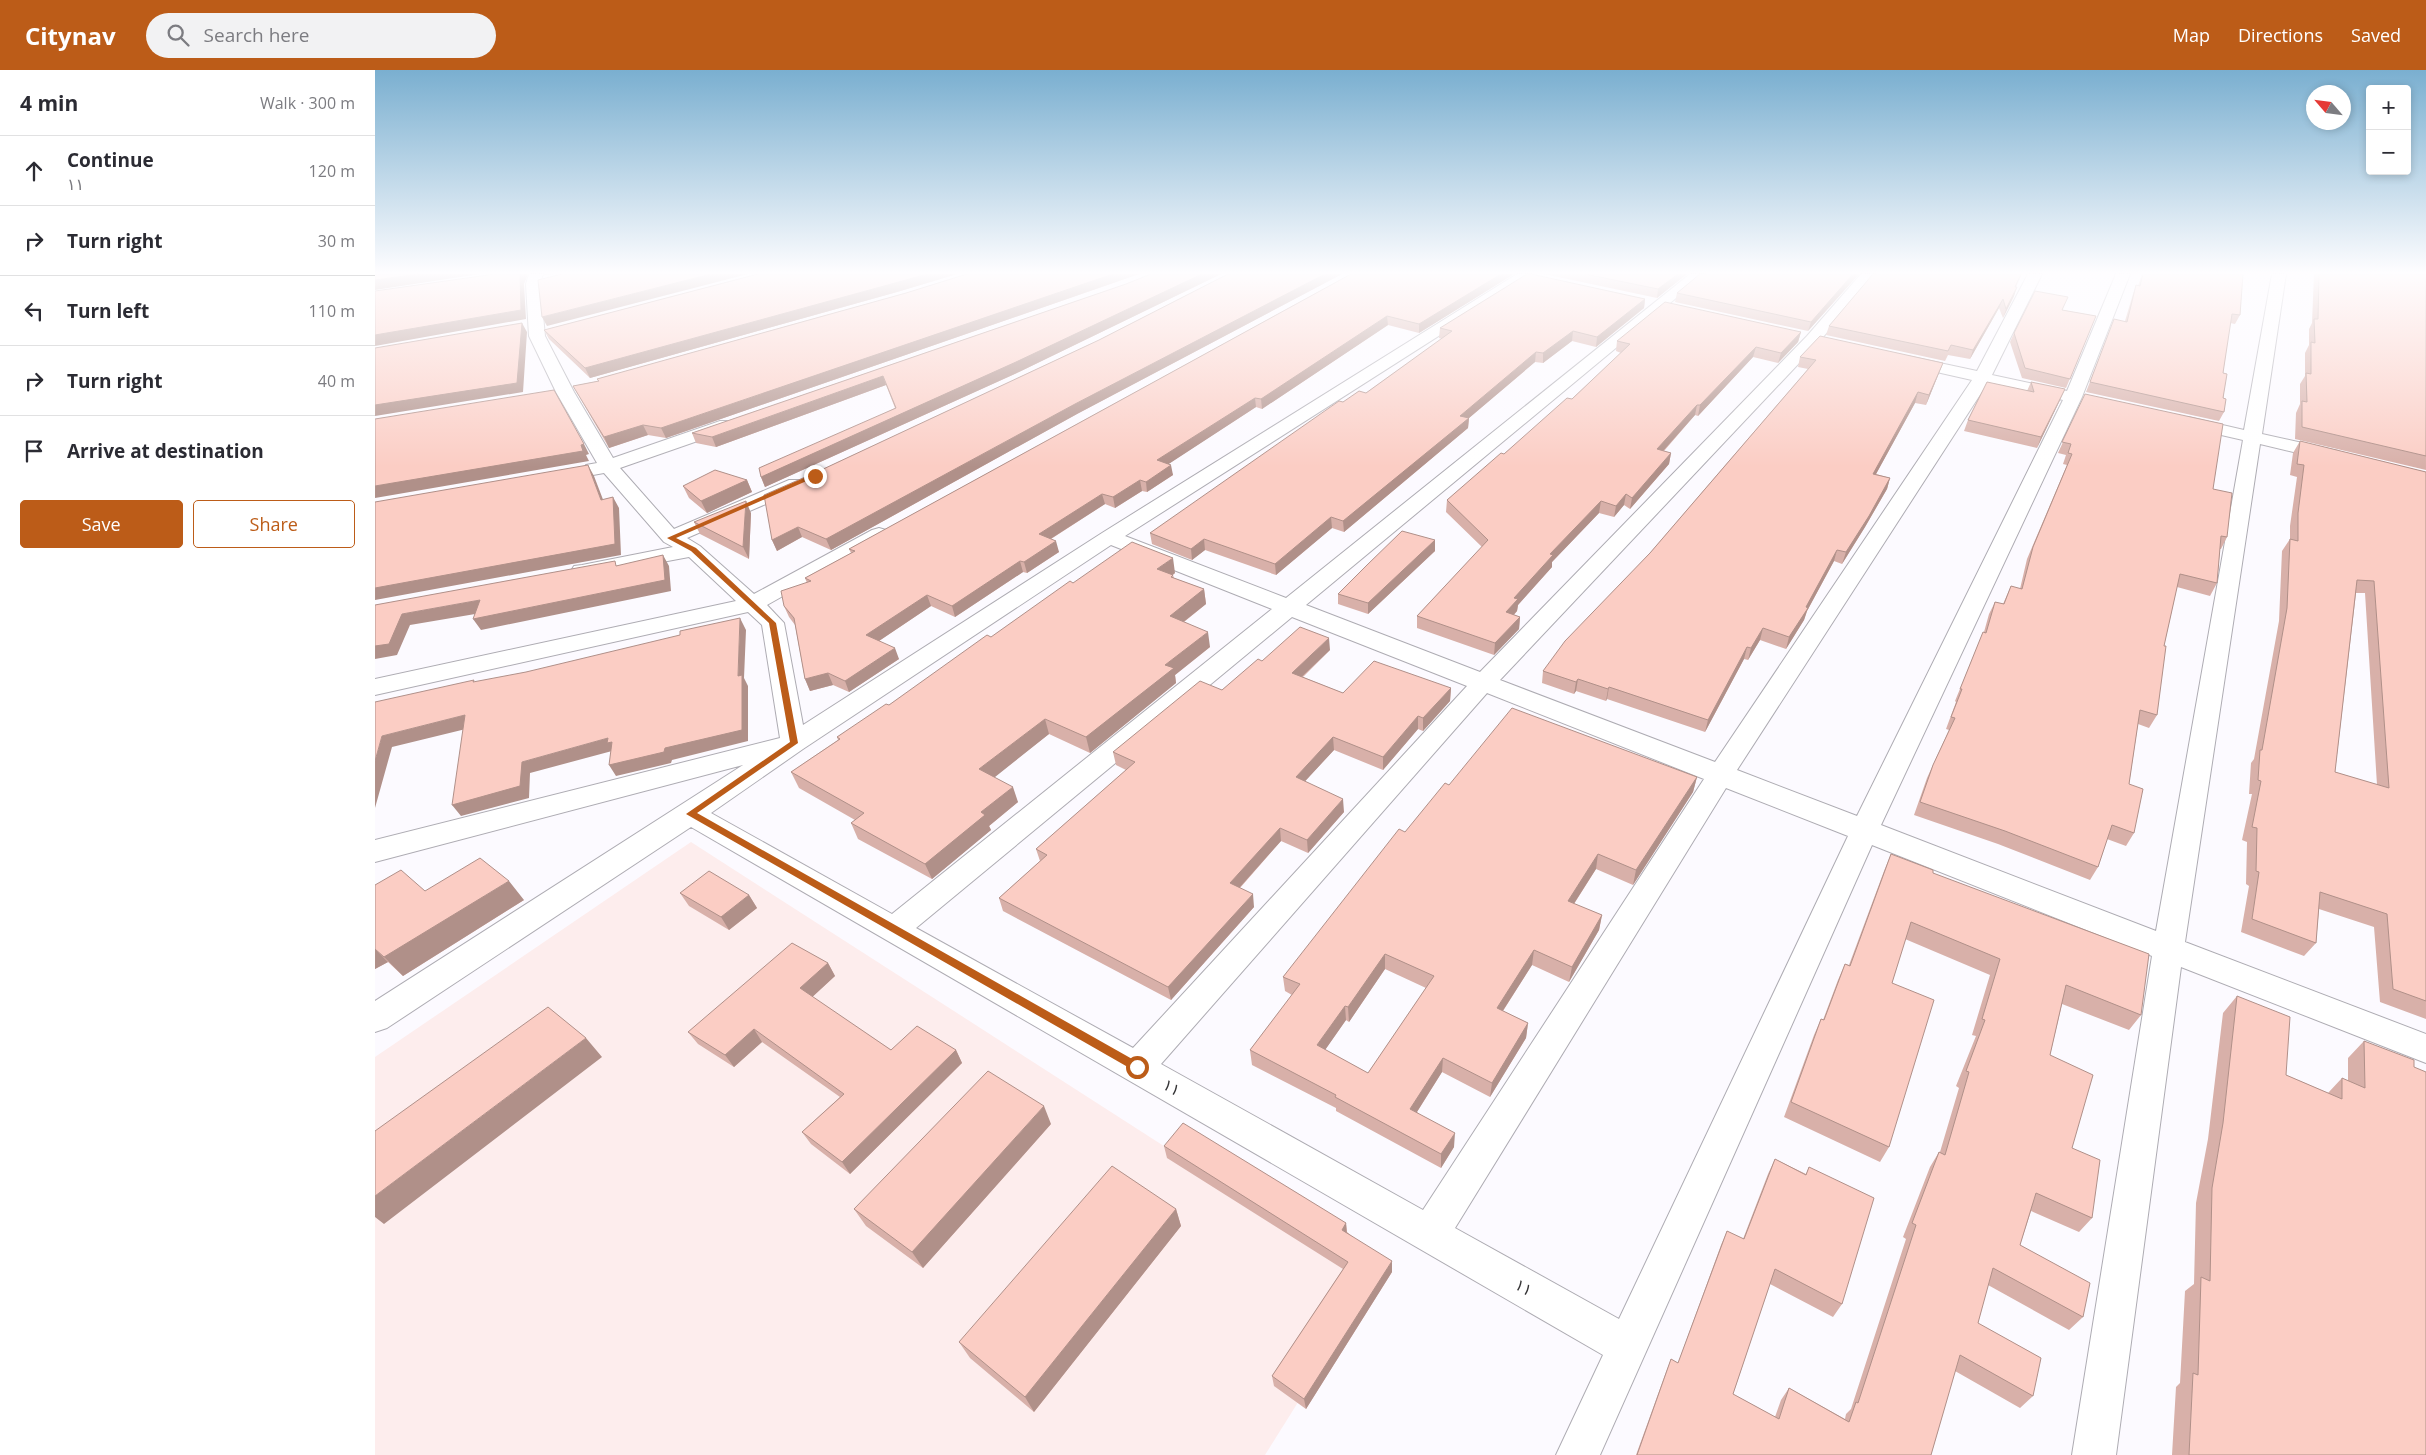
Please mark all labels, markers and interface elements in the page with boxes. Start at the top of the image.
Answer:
search box [146,13,496,58]
text: Citynav [25,19,116,52]
icon: search [164,21,192,49]
text: Search here [204,22,309,48]
text: Map [2173,23,2210,47]
text: Directions [2238,23,2323,47]
text: Saved [2351,23,2401,47]
north arrow [2306,85,2351,130]
map controls [2366,85,2411,175]
button: + [2366,85,2411,130]
text: 4 min [20,89,78,117]
text: Walk · 300 m [260,92,355,114]
button: − [2366,130,2411,175]
text: Continue [67,147,154,173]
icon: ahead [20,157,48,185]
text: 120 m [309,160,355,182]
text: ۱۱ [67,173,84,195]
icon: right [20,227,48,255]
text: Turn right [67,228,162,254]
text: 30 m [318,230,355,252]
icon: left [20,297,48,325]
text: Turn left [67,298,149,324]
text: 110 m [309,300,355,322]
icon: right [20,367,48,395]
text: Turn right [67,368,162,394]
text: 40 m [318,370,355,392]
icon: arrive [20,437,48,465]
text: Arrive at destination [67,438,264,464]
route end [804,465,827,488]
button: Save [20,500,183,548]
button: Share [193,500,355,548]
route start [1126,1056,1149,1079]
street label: ۱۱ [1159,1073,1185,1101]
street label: ۱۱ [1511,1273,1537,1301]

